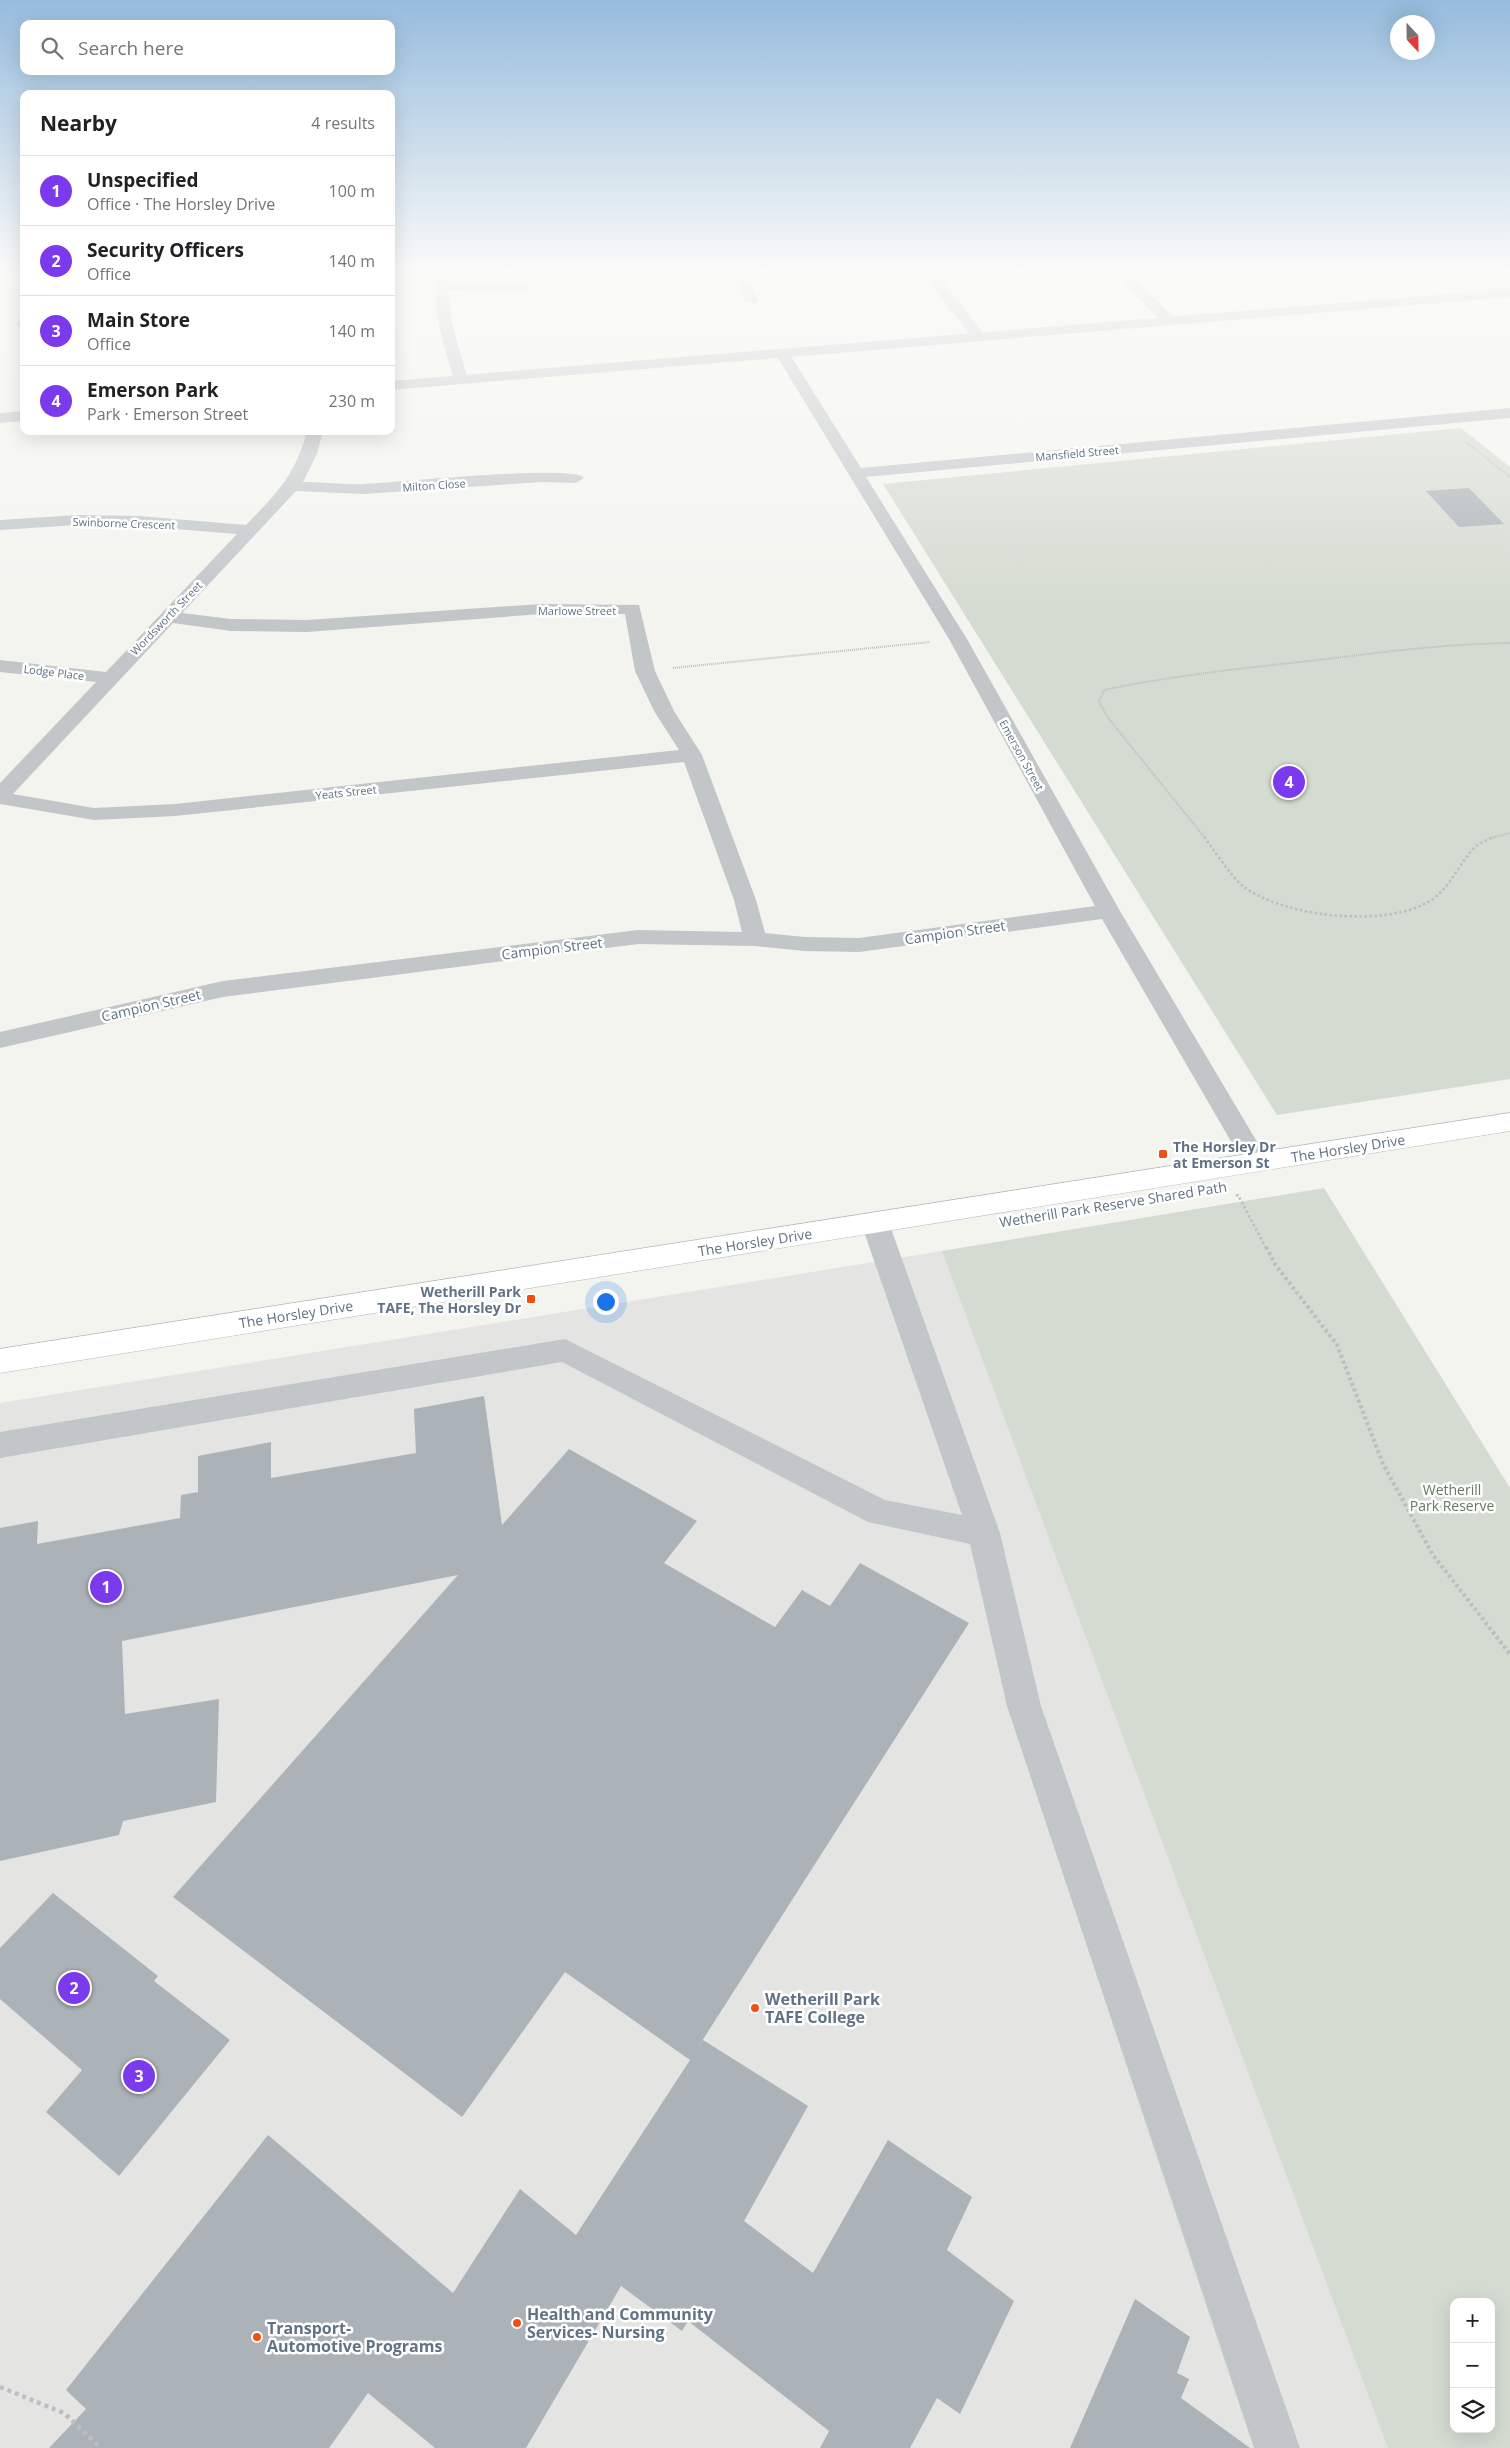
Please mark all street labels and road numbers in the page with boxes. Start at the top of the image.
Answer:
street label: Mansfield Street [1035,442,1119,464]
street label: Milton Close [402,475,466,495]
street label: Swinborne Crescent [72,514,176,532]
street label: Wordsworth Street [127,578,205,658]
street label: Marlowe Street [538,603,616,618]
street label: Lodge Place [23,661,85,683]
street label: Emerson Street [996,717,1048,793]
street label: Yeats Street [315,781,377,803]
street label: Campion Street [903,916,1007,948]
street label: Campion Street [501,932,603,964]
street label: Campion Street [99,984,203,1026]
street label: The Horsley Drive [1290,1130,1407,1166]
street label: Wetherill Park Reserve Shared Path [998,1177,1228,1231]
street label: The Horsley Drive [697,1224,814,1260]
street label: The Horsley Drive [238,1296,355,1332]

